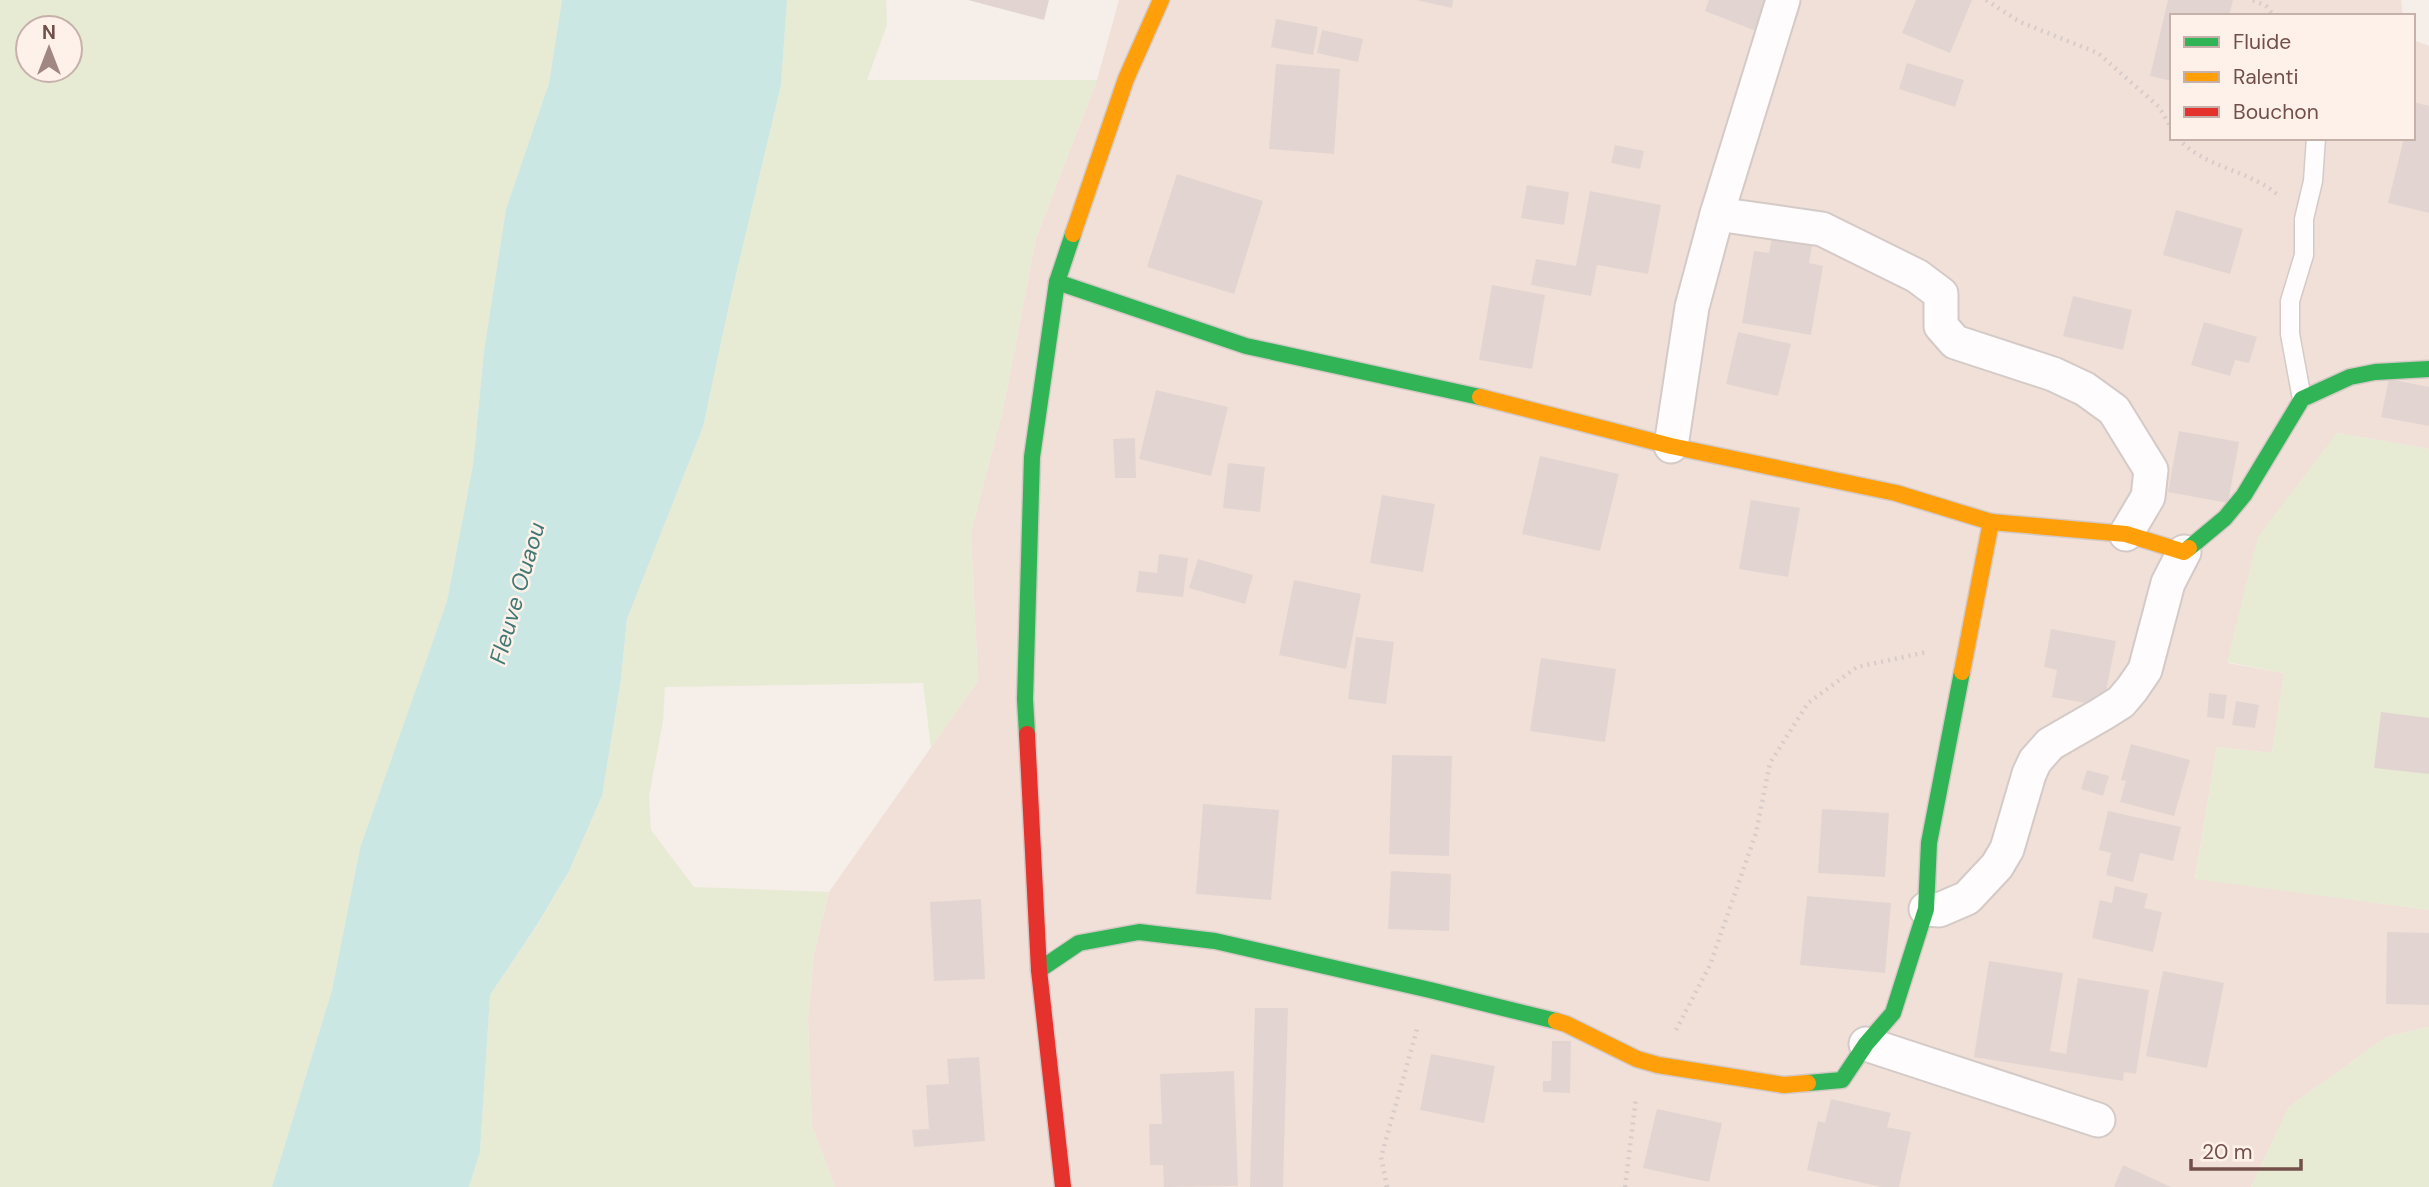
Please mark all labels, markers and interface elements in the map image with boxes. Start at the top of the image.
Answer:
north arrow [14,14,84,84]
legend [2170,14,2415,140]
text: N [42,20,56,45]
text: Fluide [2233,28,2291,56]
text: Ralenti [2233,63,2299,91]
text: Bouchon [2233,98,2319,126]
water label: Fleuve Ouaou [482,519,552,667]
scale bar [2191,1128,2301,1172]
text: 20 m [2202,1138,2253,1166]

